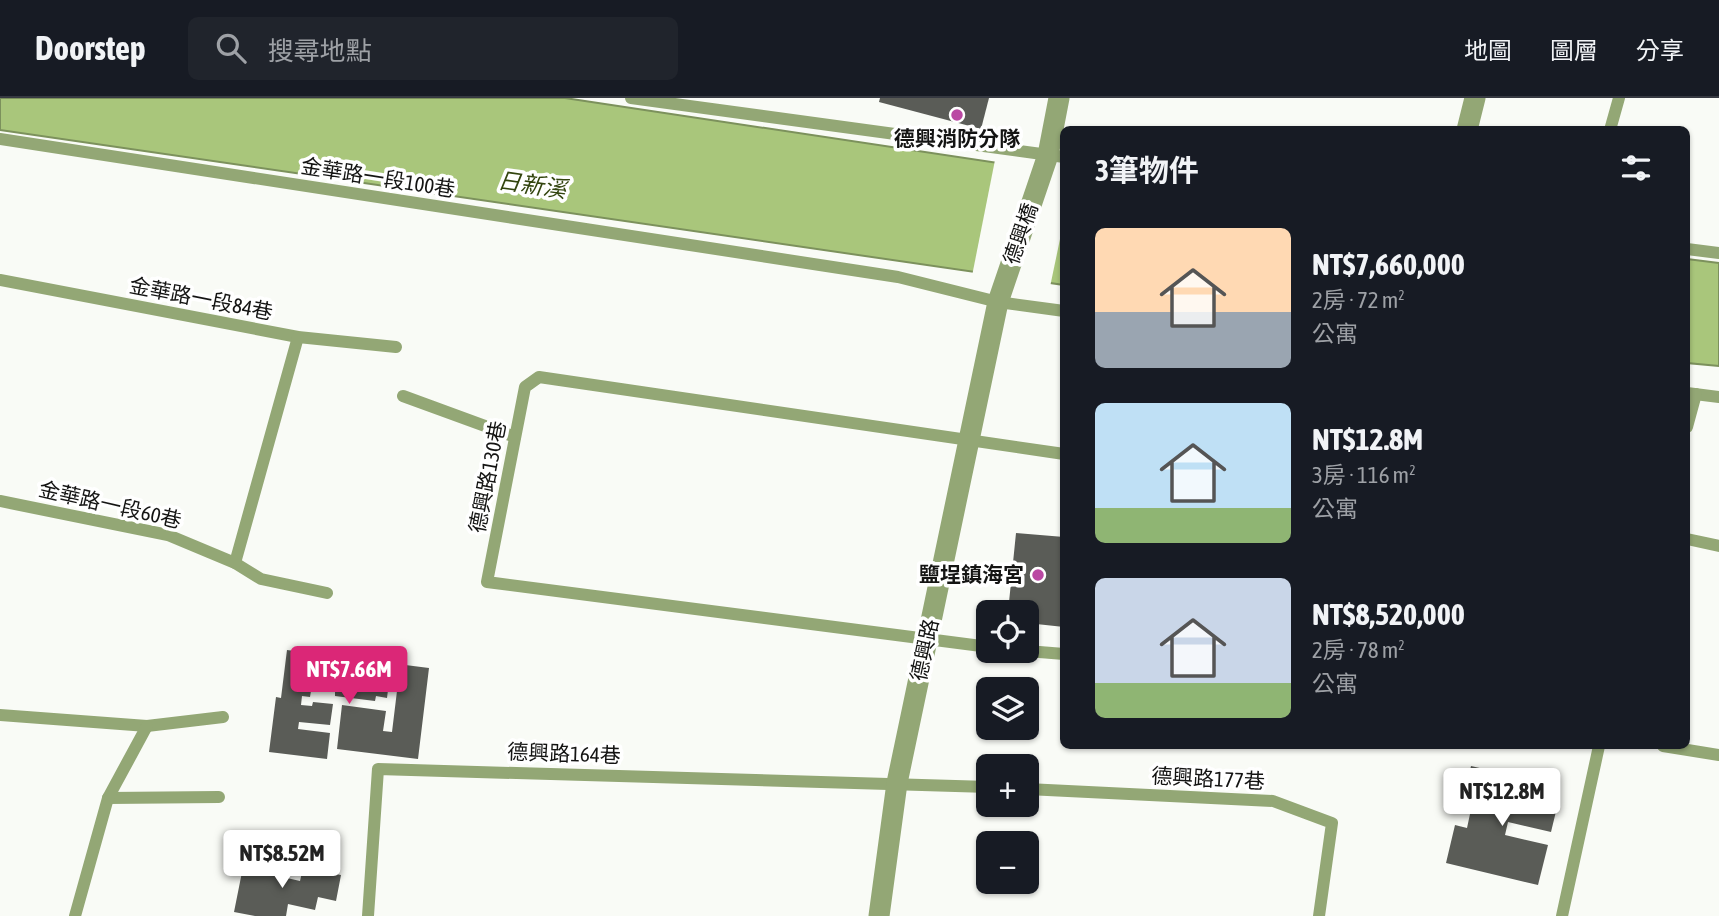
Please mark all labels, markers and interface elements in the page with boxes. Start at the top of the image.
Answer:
search box [188,17,678,80]
text: Doorstep [35,29,146,67]
icon: search [212,29,250,67]
text: 搜尋地點 [268,36,372,66]
text: 地圖 [1464,37,1512,64]
text: 圖層 [1550,37,1598,64]
text: 分享 [1636,37,1684,64]
marker: 德興消防分隊 [949,107,965,123]
place label: 德興消防分隊 [894,126,1021,150]
icon: filters [1617,149,1655,187]
street label: 金華路一段100巷 [299,153,457,201]
text: 3筆物件 [1095,153,1199,187]
water label: 日新溪 [496,167,571,203]
street label: 德興橋 [998,200,1042,267]
text: NT$7,660,000 [1312,247,1465,281]
icon: home [1151,256,1235,340]
street label: 金華路一段84巷 [127,272,275,324]
text: 2房 · 72 m² [1312,287,1405,313]
text: 公寓 [1312,321,1358,347]
street label: 德興路130巷 [464,419,510,535]
text: NT$12.8M [1312,422,1423,456]
icon: home [1151,431,1235,515]
text: 3房 · 116 m² [1312,462,1416,488]
street label: 金華路一段60巷 [37,476,184,532]
text: 公寓 [1312,496,1358,522]
place label: 鹽埕鎮海宮 [919,562,1024,586]
marker: 鹽埕鎮海宮 [1030,567,1046,583]
text: NT$8,520,000 [1312,597,1465,631]
map controls [976,600,1039,894]
button: locate [976,600,1039,663]
icon: home [1151,606,1235,690]
street label: 德興路 [906,616,942,683]
text: 2房 · 78 m² [1312,637,1405,663]
pin: NT$7.66M [277,646,421,706]
text: NT$7.66M [306,656,392,682]
text: 公寓 [1312,671,1358,697]
button: layers [976,677,1039,740]
street label: 德興路164巷 [507,739,621,767]
button: + [976,754,1039,817]
street label: 德興路177巷 [1151,763,1265,793]
pin: NT$12.8M [1430,768,1574,828]
text: NT$12.8M [1459,778,1545,804]
pin: NT$8.52M [210,830,354,890]
button: − [976,831,1039,894]
text: NT$8.52M [239,840,325,866]

